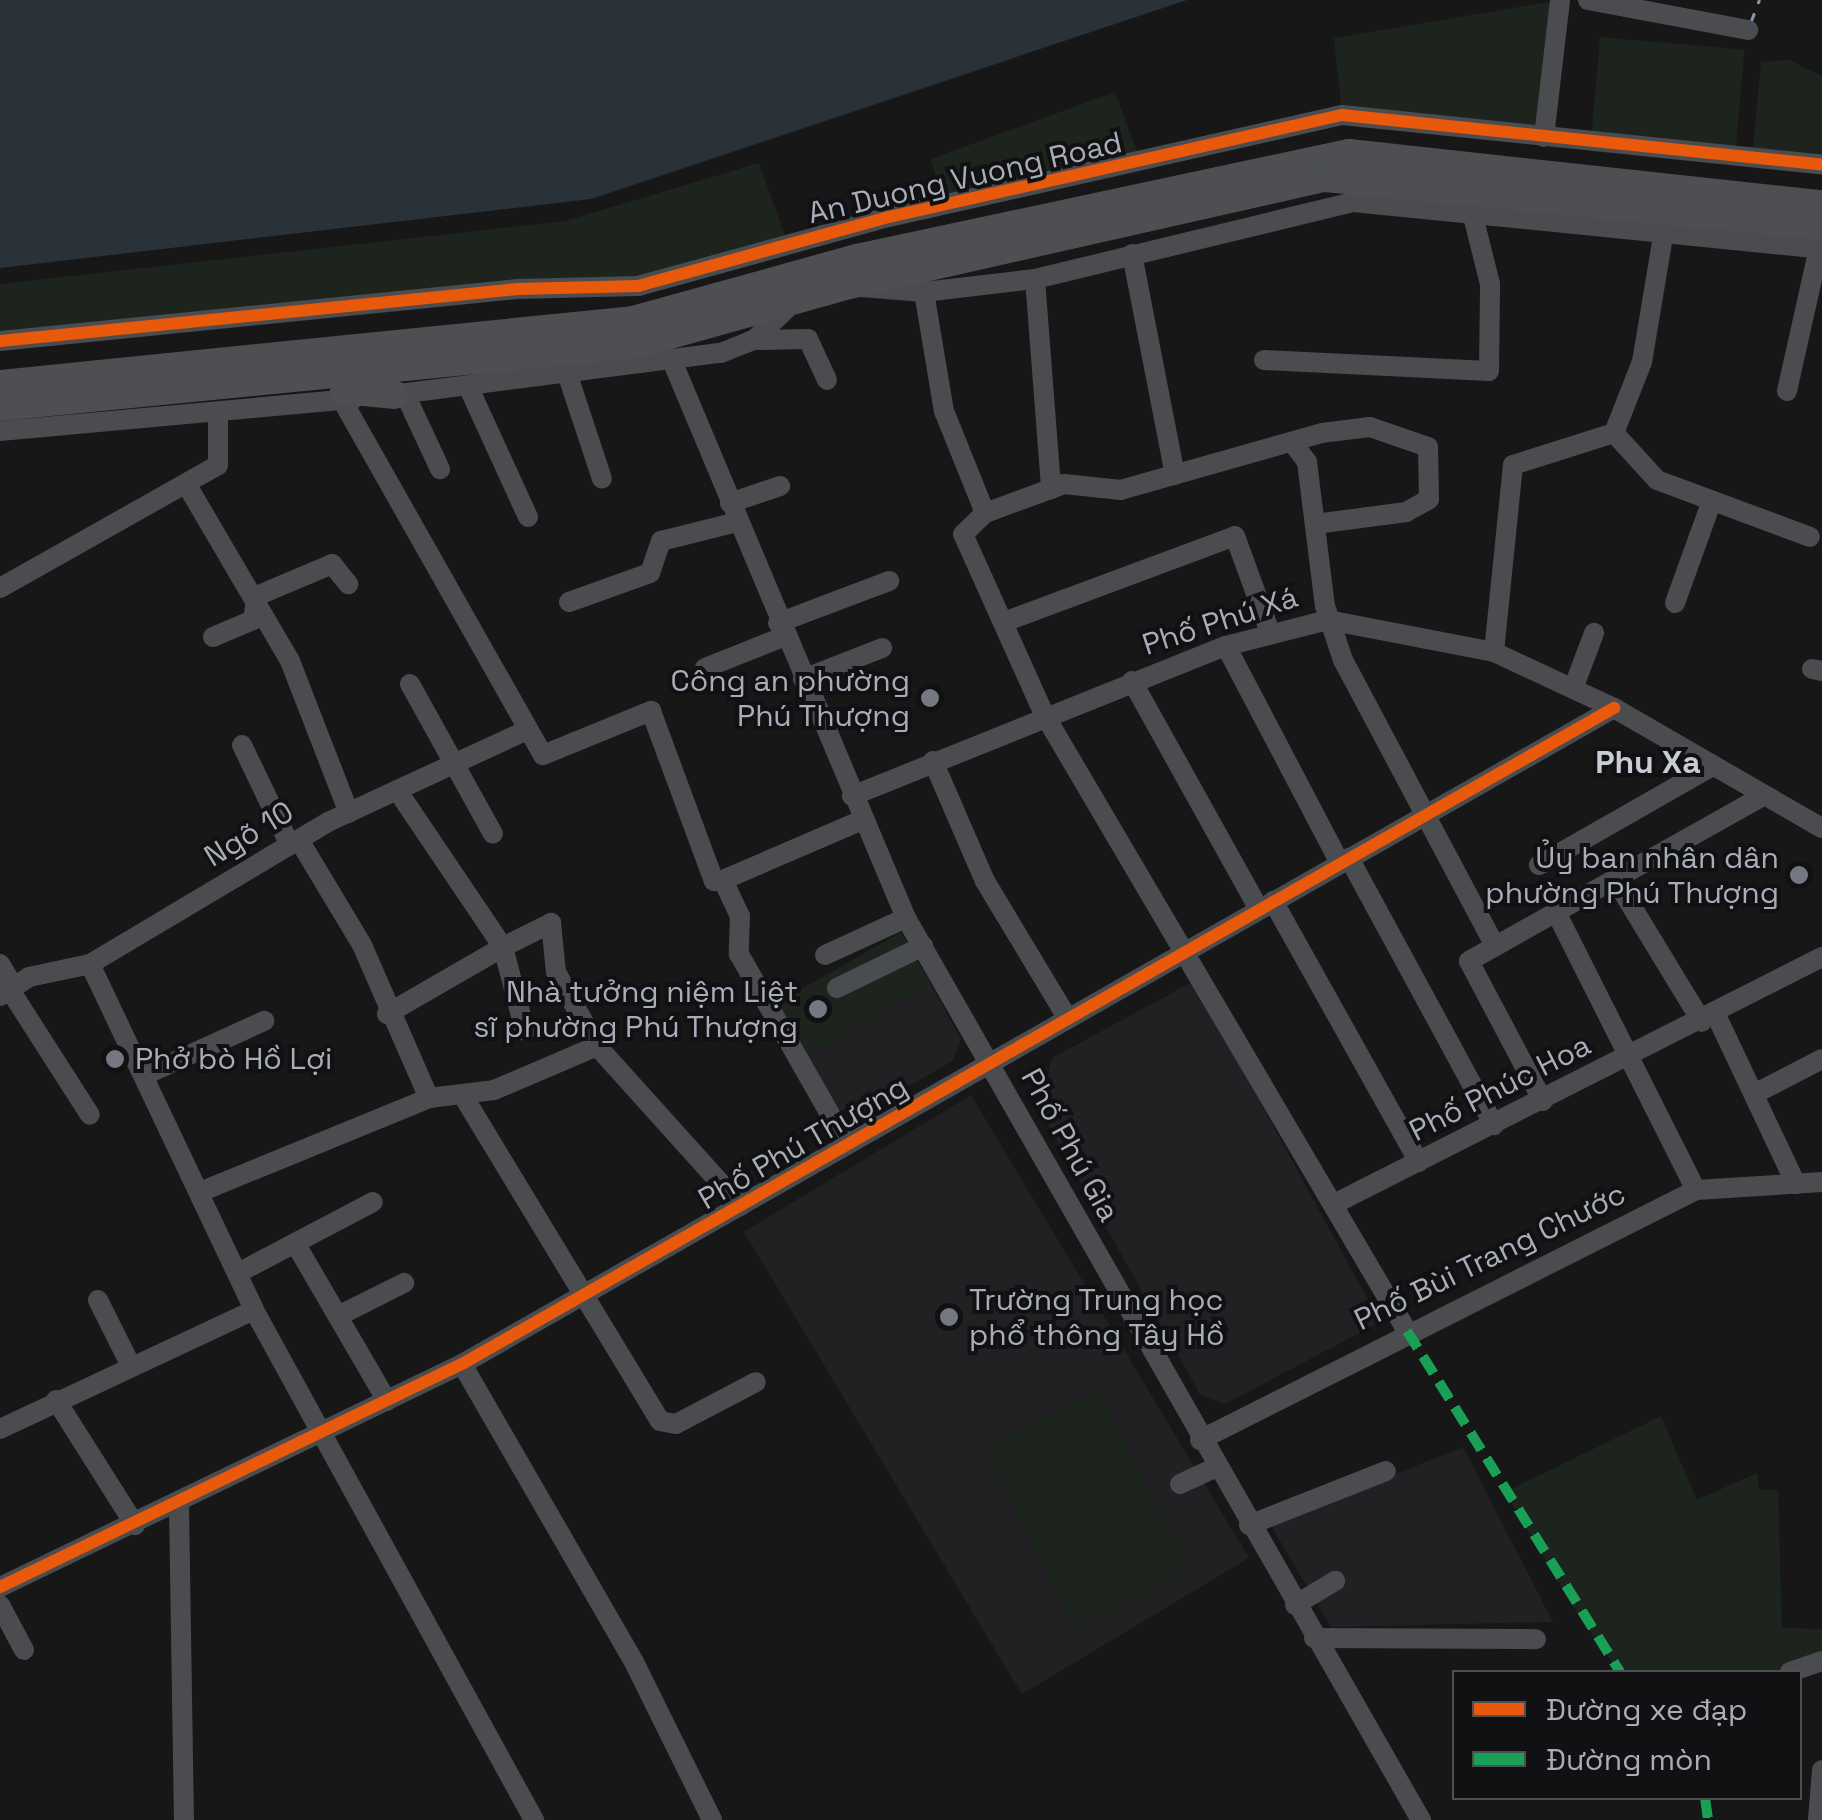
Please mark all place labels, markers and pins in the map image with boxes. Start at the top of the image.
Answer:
place label: Công an phường Phú Thượng [670,663,910,734]
marker: Công an phường Phú Thượng [919,687,941,709]
place label: Ủy ban nhân dân phường Phú Thượng [1485,840,1779,910]
marker: Ủy ban nhân dân phường Phú Thượng [1788,864,1810,886]
place label: Nhà tưởng niệm Liệt sĩ phường Phú Thượng [473,974,798,1044]
marker: Nhà tưởng niệm Liệt sĩ phường Phú Thượng [807,998,829,1020]
place label: Phở bò Hồ Lợi [135,1041,332,1077]
marker: Phở bò Hồ Lợi [104,1048,126,1070]
place label: Trường Trung học phổ thông Tây Hồ [969,1282,1225,1352]
marker: Trường Trung học phổ thông Tây Hồ [938,1306,960,1328]

